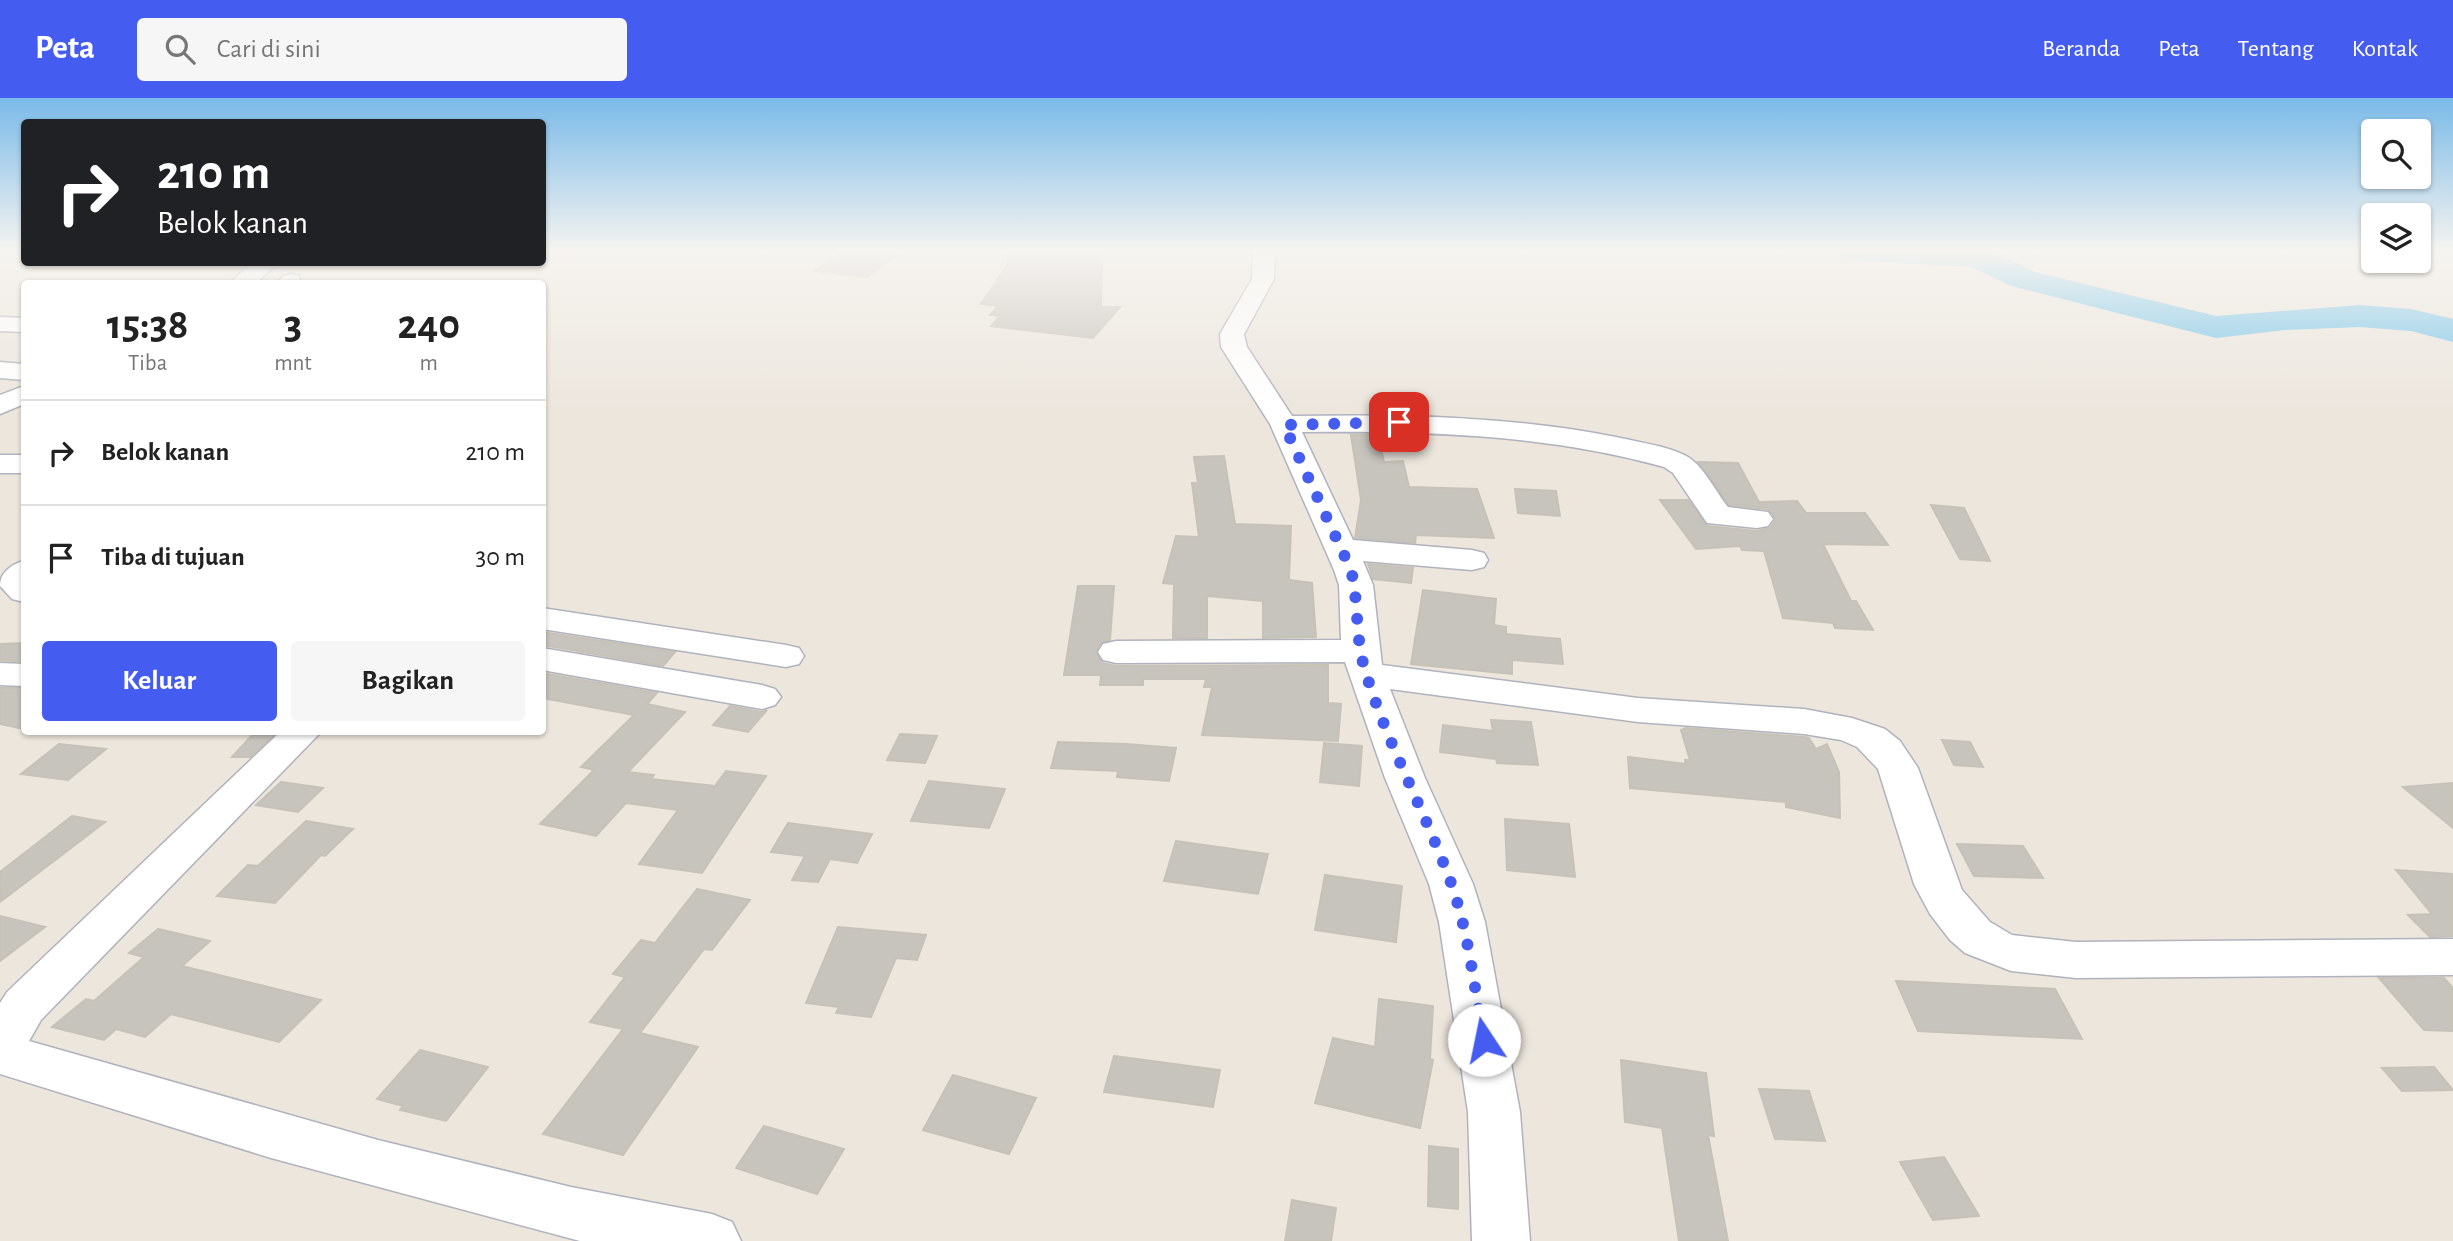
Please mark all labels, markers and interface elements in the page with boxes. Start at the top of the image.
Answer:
search box [137,18,627,81]
icon: search [161,30,199,68]
text: Peta [35,32,95,65]
text: Cari di sini [217,36,321,62]
text: Beranda [2042,37,2120,61]
text: Peta [2158,37,2200,61]
text: Tentang [2238,37,2314,61]
text: Kontak [2352,37,2418,61]
map controls [2361,119,2431,273]
button: search [2361,119,2431,189]
icon: right [42,147,133,238]
text: 210 m [157,149,270,198]
button: layers [2361,203,2431,273]
text: Belok kanan [157,207,308,239]
text: 15:38 [107,304,188,346]
text: 3 [284,304,302,346]
text: 240 [397,304,460,346]
text: Tiba [128,352,167,375]
text: mnt [274,352,312,375]
text: m [420,352,438,375]
pin [1369,392,1429,452]
icon: arrive [1380,403,1418,441]
icon: right [42,434,80,472]
text: Belok kanan [101,439,229,465]
text: 210 m [465,439,525,465]
icon: arrive [42,539,80,577]
text: Tiba di tujuan [101,544,245,570]
text: 30 m [475,544,525,570]
button: Keluar [42,641,277,721]
button: Bagikan [291,641,525,721]
position arrow [1447,1003,1521,1077]

